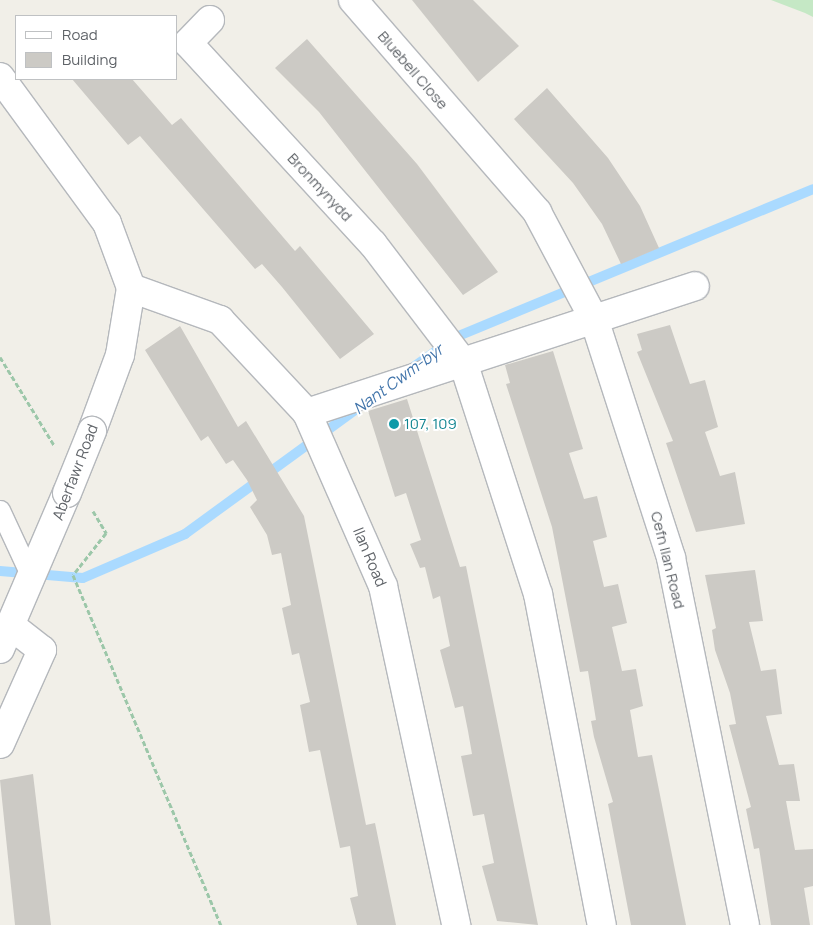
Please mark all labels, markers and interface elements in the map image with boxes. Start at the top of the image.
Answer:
legend [15,15,178,80]
text: Road [62,24,98,45]
street label: Bluebell Close [374,27,452,113]
text: Building [62,49,117,70]
street label: Bronmynydd [284,149,356,225]
water label: Nant Cwm-byr [349,340,447,418]
place label: 107, 109 [404,415,457,433]
marker: 107, 109 [388,418,400,430]
street label: Aberfawr Road [48,422,102,522]
street label: Cefn Ilan Road [647,510,689,610]
street label: Ilan Road [349,525,391,589]

